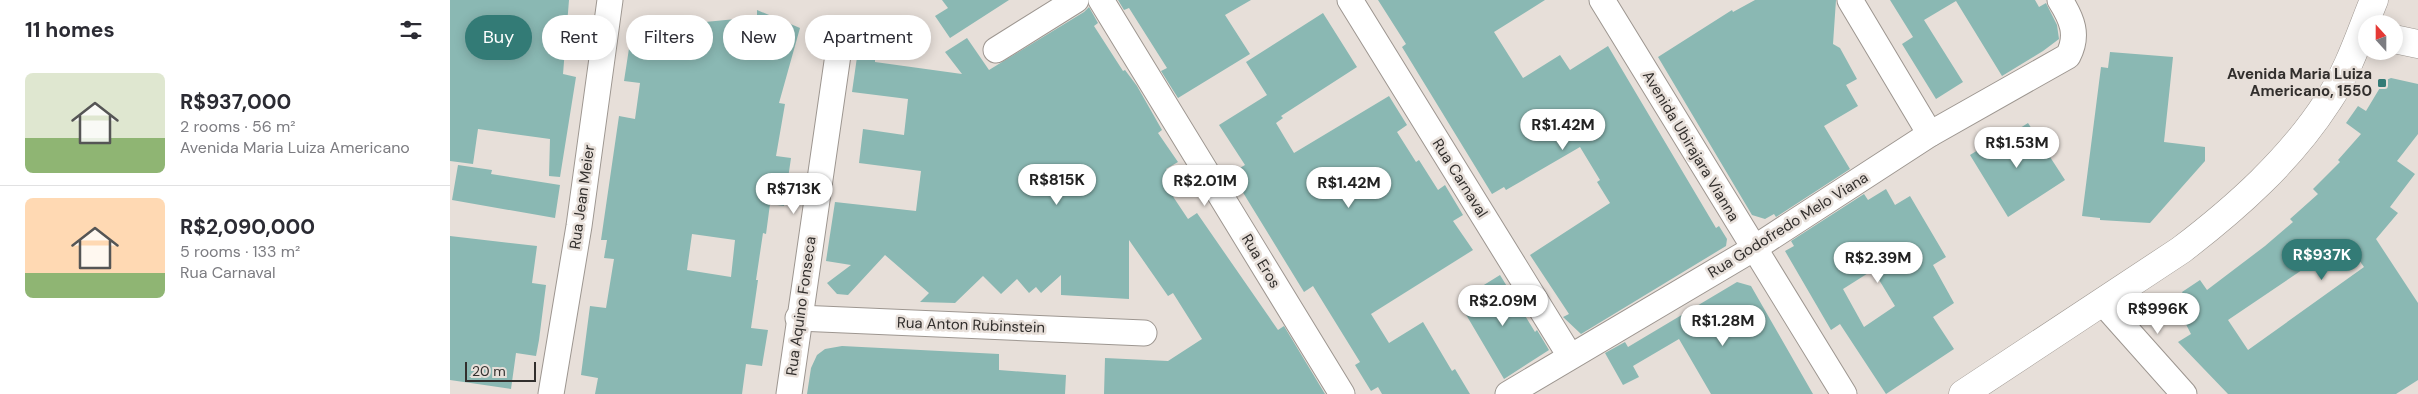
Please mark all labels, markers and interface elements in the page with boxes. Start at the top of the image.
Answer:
chip: Buy [465,15,532,60]
chip: Rent [542,15,616,60]
chip: Filters [626,15,713,60]
chip: New [723,15,795,60]
chip: Apartment [805,15,931,60]
north arrow [2358,15,2402,60]
map controls [2358,15,2403,60]
text: 11 homes [25,16,115,44]
icon: filters [397,16,425,44]
place label: Avenida Maria Luiza Americano, 1550 [2227,64,2372,101]
street label: Avenida Ubirajara Vianna [1638,67,1744,225]
marker: Avenida Maria Luiza Americano, 1550 [2376,77,2388,89]
text: R$937,000 [180,88,291,116]
icon: home [65,93,125,153]
pin: R$1.42M [1517,108,1609,151]
text: R$1.42M [1531,114,1595,135]
text: 2 rooms · 56 m² [180,116,296,137]
pin: R$1.53M [1971,126,2063,169]
text: R$1.53M [1985,132,2049,153]
street label: Rua Carnaval [1428,135,1492,221]
text: Avenida Maria Luiza Americano [180,137,410,158]
street label: Rua Jean Meier [565,143,599,251]
pin: R$815K [1016,164,1098,206]
pin: R$2.01M [1159,164,1251,207]
pin: R$1.42M [1303,166,1395,209]
street label: Rua Godofredo Melo Viana [1704,167,1872,283]
text: R$815K [1029,169,1085,190]
text: R$2.01M [1173,170,1237,191]
pin: R$713K [753,172,835,215]
text: R$1.42M [1317,172,1381,193]
text: R$713K [767,178,821,199]
text: R$2,090,000 [180,213,315,241]
icon: home [65,218,125,278]
street label: Rua Eros [1237,230,1285,292]
street label: Rua Aquino Fonseca [781,235,821,377]
pin: R$937K [2281,238,2363,281]
text: 5 rooms · 133 m² [180,241,300,262]
pin: R$2.39M [1832,242,1924,284]
text: R$937K [2293,244,2351,265]
text: R$2.39M [1845,247,1911,268]
text: Rua Carnaval [180,262,276,283]
pin: R$2.09M [1457,284,1549,327]
text: R$2.09M [1469,290,1537,311]
pin: R$996K [2117,292,2199,335]
text: R$996K [2128,298,2188,319]
pin: R$1.28M [1677,304,1769,347]
text: R$1.28M [1691,310,1755,331]
street label: Rua Anton Rubinstein [897,312,1045,338]
scale bar [465,359,536,382]
text: 20 m [472,362,506,380]

